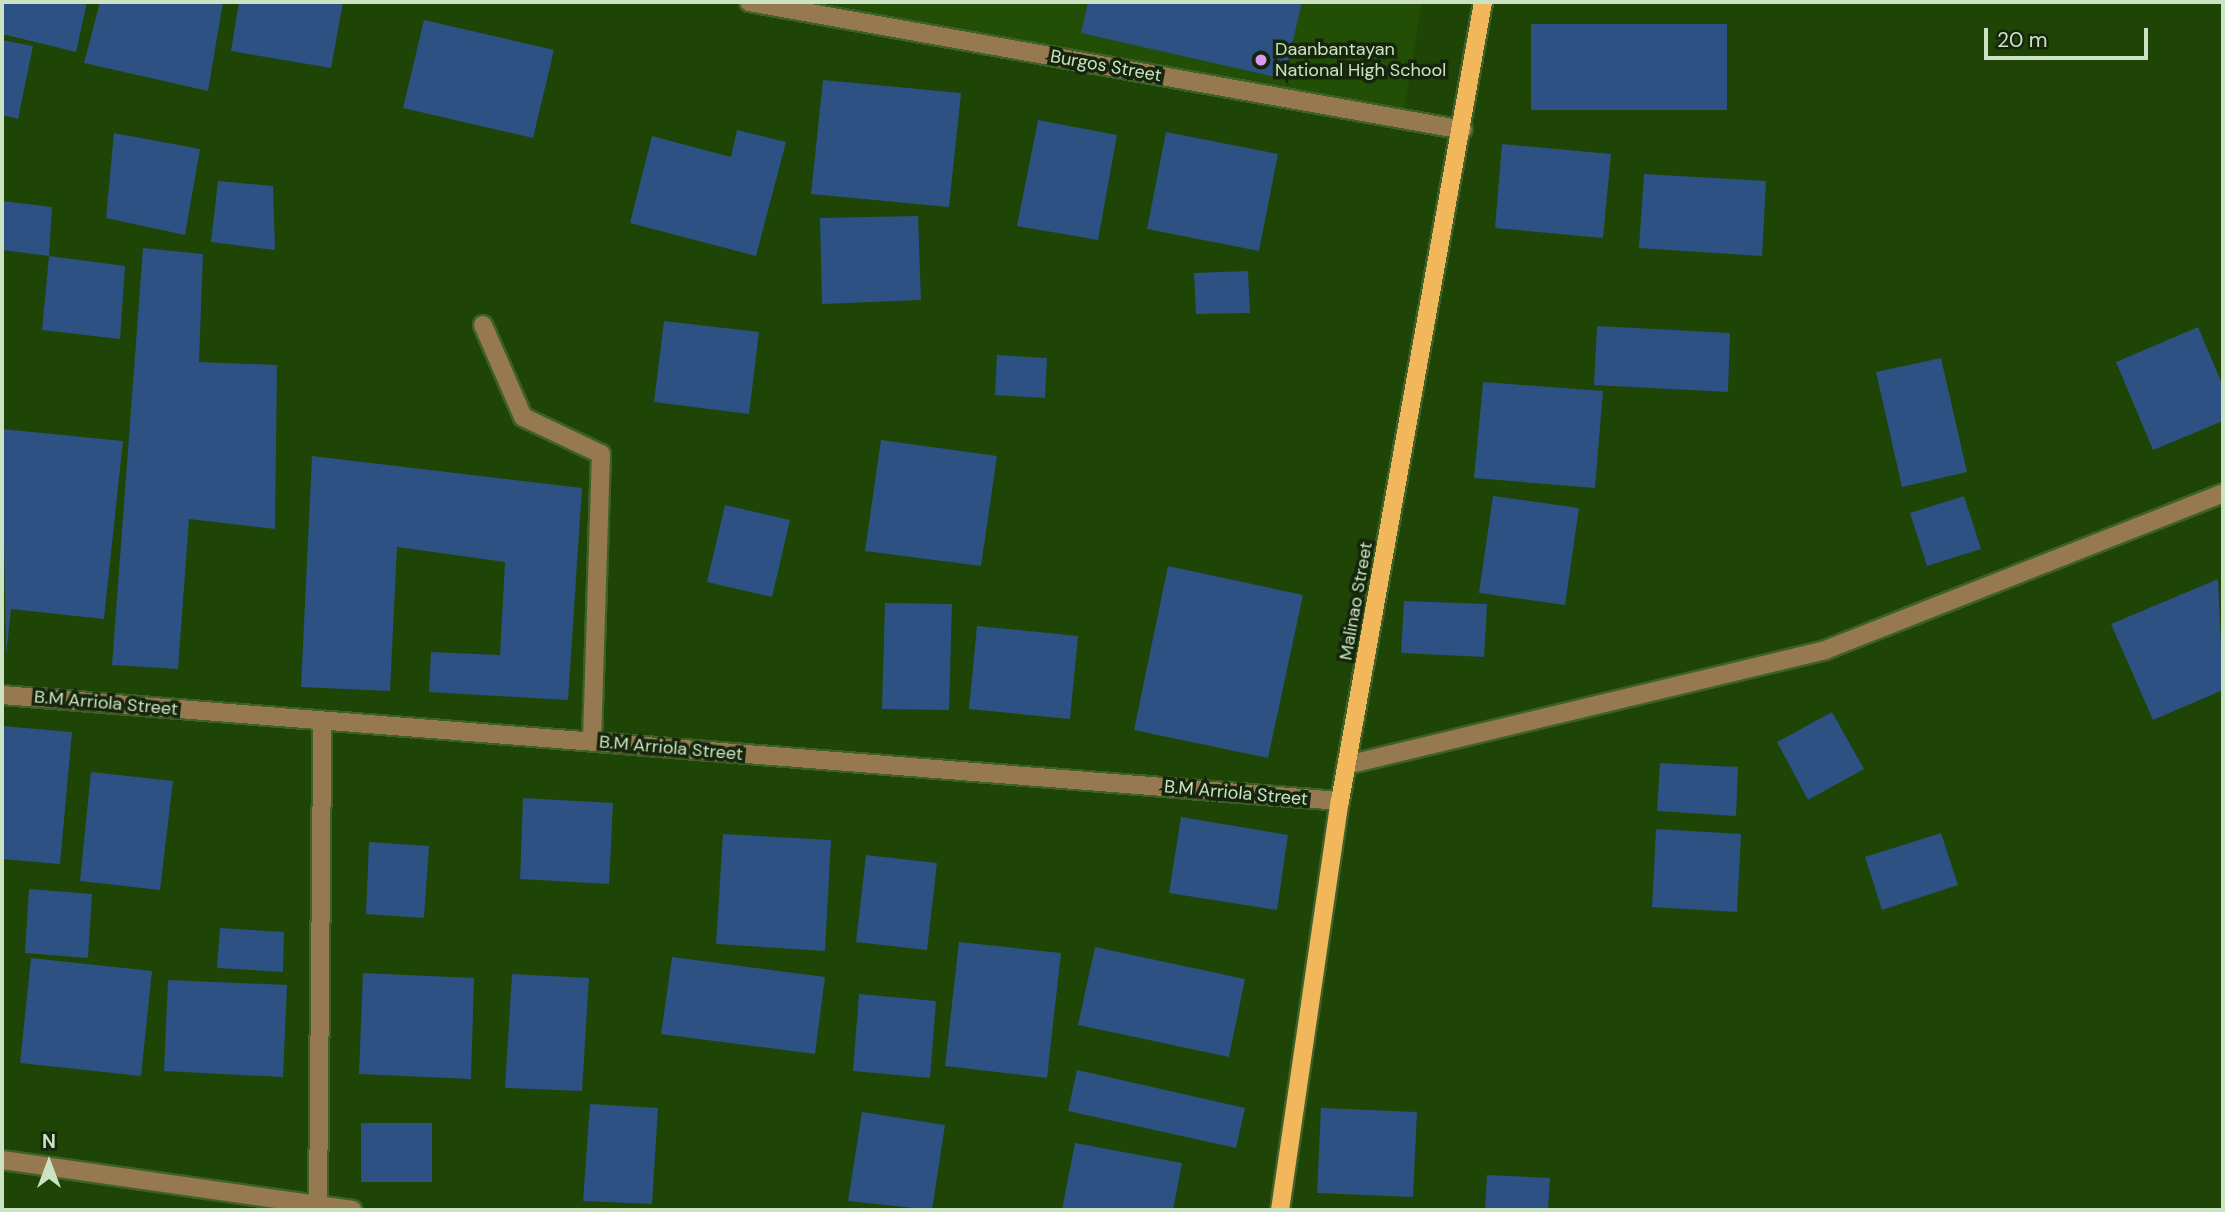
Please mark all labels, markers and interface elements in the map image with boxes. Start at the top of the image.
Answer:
scale bar [1987,14,2152,58]
text: 20 m [1997,26,2048,54]
place label: Daanbantayan National High School [1275,39,1446,82]
street label: Burgos Street [1049,46,1163,86]
marker: Daanbantayan National High School [1253,52,1269,68]
street label: Malinao Street [1335,540,1377,662]
street label: B.M Arriola Street [33,686,179,720]
street label: B.M Arriola Street [598,731,744,765]
street label: B.M Arriola Street [1163,776,1309,810]
north arrow [14,1128,84,1198]
text: N [42,1129,56,1154]

